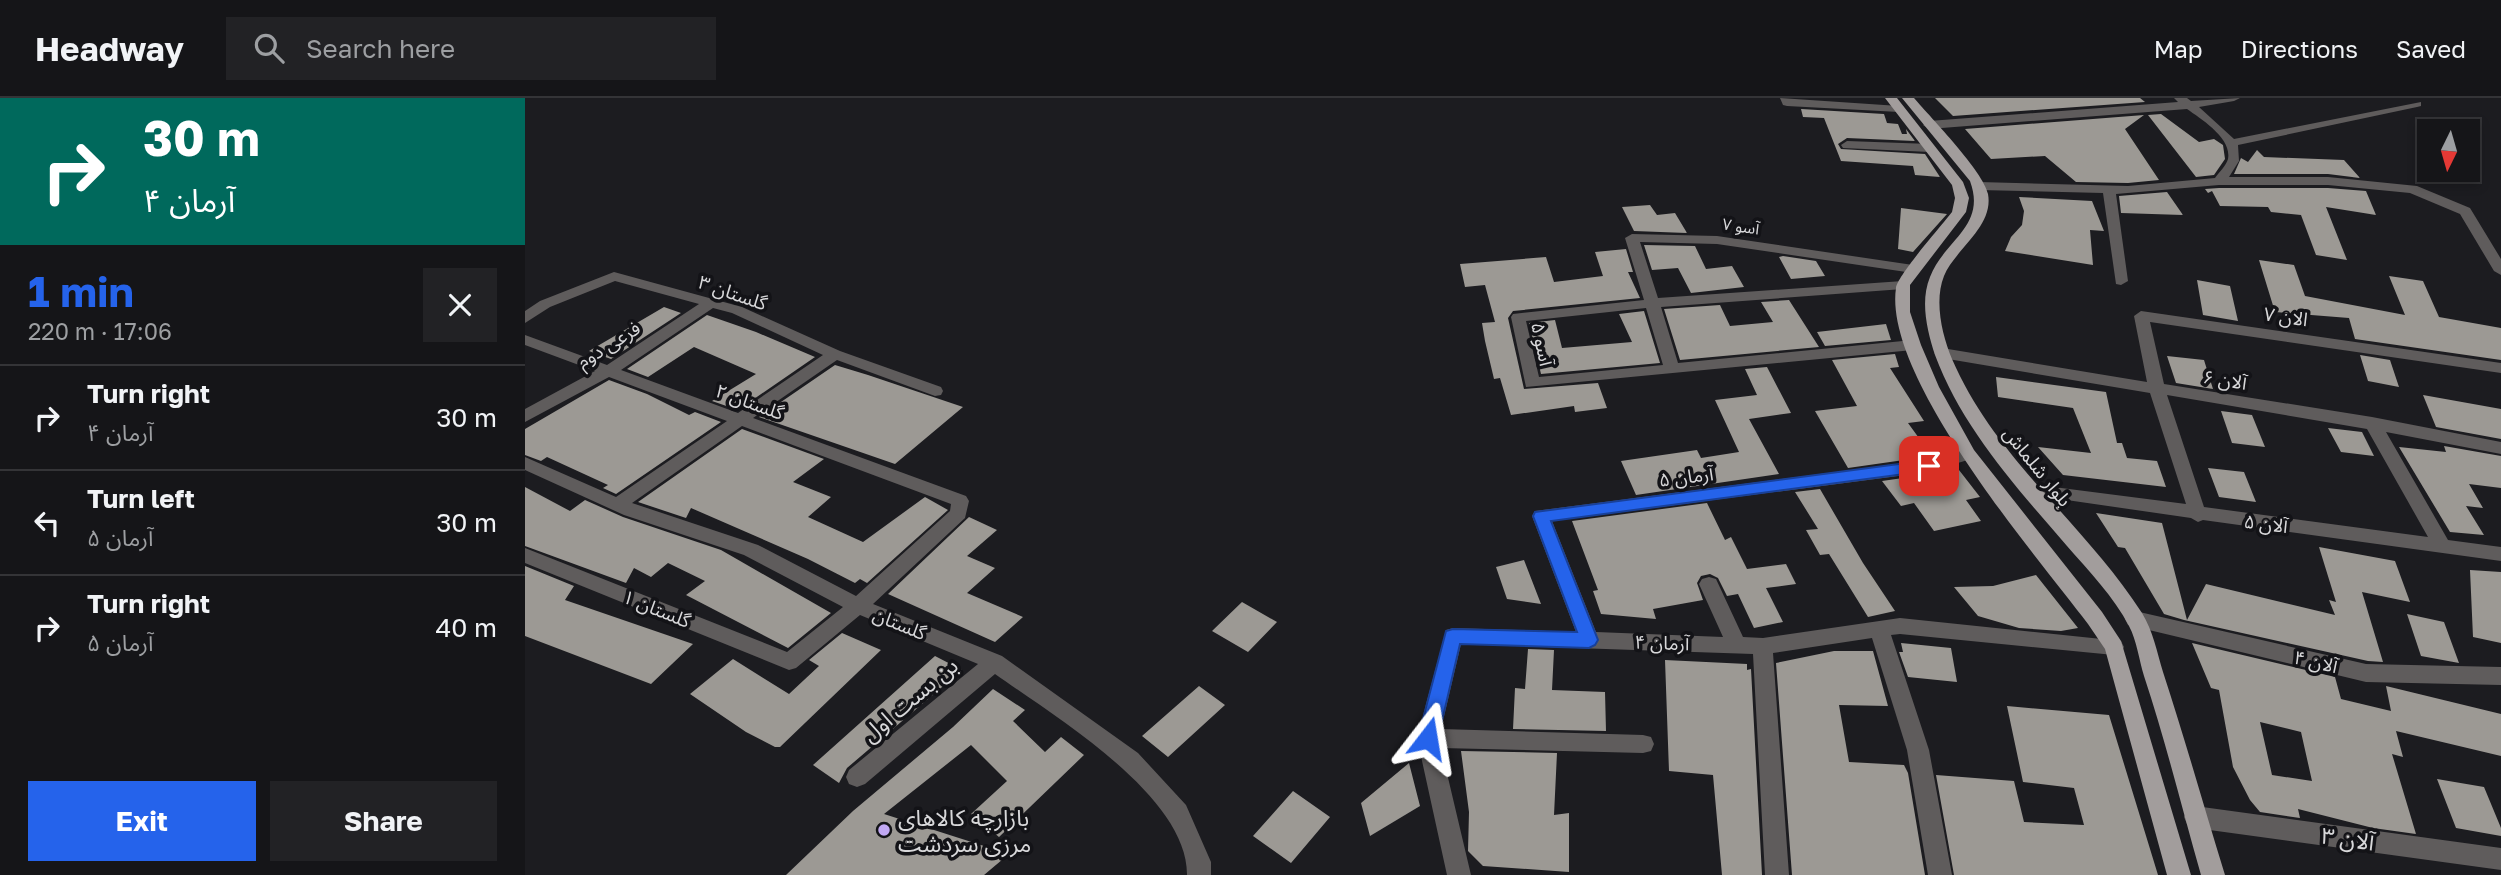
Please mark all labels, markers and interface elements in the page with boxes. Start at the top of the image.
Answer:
search box [226,17,716,80]
text: Headway [35,29,184,68]
icon: search [250,29,288,67]
text: Search here [306,33,455,64]
text: Map [2154,34,2203,63]
text: Directions [2241,34,2358,63]
text: Saved [2396,34,2466,63]
text: 30 m [143,108,260,167]
north arrow [2417,119,2480,182]
map controls [2417,119,2480,182]
icon: right [28,126,119,217]
text: آرمان ۴ [143,181,235,219]
street label: آسو ۷ [1721,214,1762,239]
text: 1 min [28,266,134,316]
button: close [423,268,497,342]
street label: گلستان ۳ [696,270,771,315]
street label: الان ۷ [2262,302,2310,330]
street label: فرعی دوم [572,316,646,376]
text: 220 m · 17:06 [28,317,172,345]
street label: آسو ۵ [1526,320,1559,370]
street label: آلان ۶ [2201,364,2250,394]
text: Turn right [87,378,210,409]
street label: گلستان ۲ [713,378,788,424]
icon: right [28,399,66,437]
text: 30 m [436,402,497,433]
text: آرمان ۴ [87,418,153,446]
street label: بلوار شلماش [1998,421,2077,511]
pin [1899,436,1959,496]
icon: arrive [1910,447,1948,485]
street label: آرمان ۵ [1657,461,1716,492]
text: Turn left [87,483,195,514]
icon: left [28,504,66,542]
text: 30 m [436,507,497,538]
street label: آلان ۵ [2243,509,2291,537]
text: آرمان ۵ [87,523,153,551]
street label: گلستان ۱ [620,584,695,632]
text: Turn right [87,588,210,619]
street label: گلستان [870,602,931,644]
icon: right [28,609,66,647]
text: 40 m [436,612,497,643]
text: آرمان ۵ [87,628,153,656]
street label: آرمان ۴ [1634,630,1691,655]
street label: آلان ۴ [2292,645,2342,677]
street label: بن بست اول [855,651,963,748]
position arrow [1391,701,1465,775]
button: Exit [28,781,256,861]
button: Share [270,781,497,861]
place label: بازارچه کالاهای مرزی سردشت [898,803,1031,858]
street label: آلان ۳ [2320,820,2378,856]
marker: بازارچه کالاهای مرزی سردشت [876,822,892,838]

